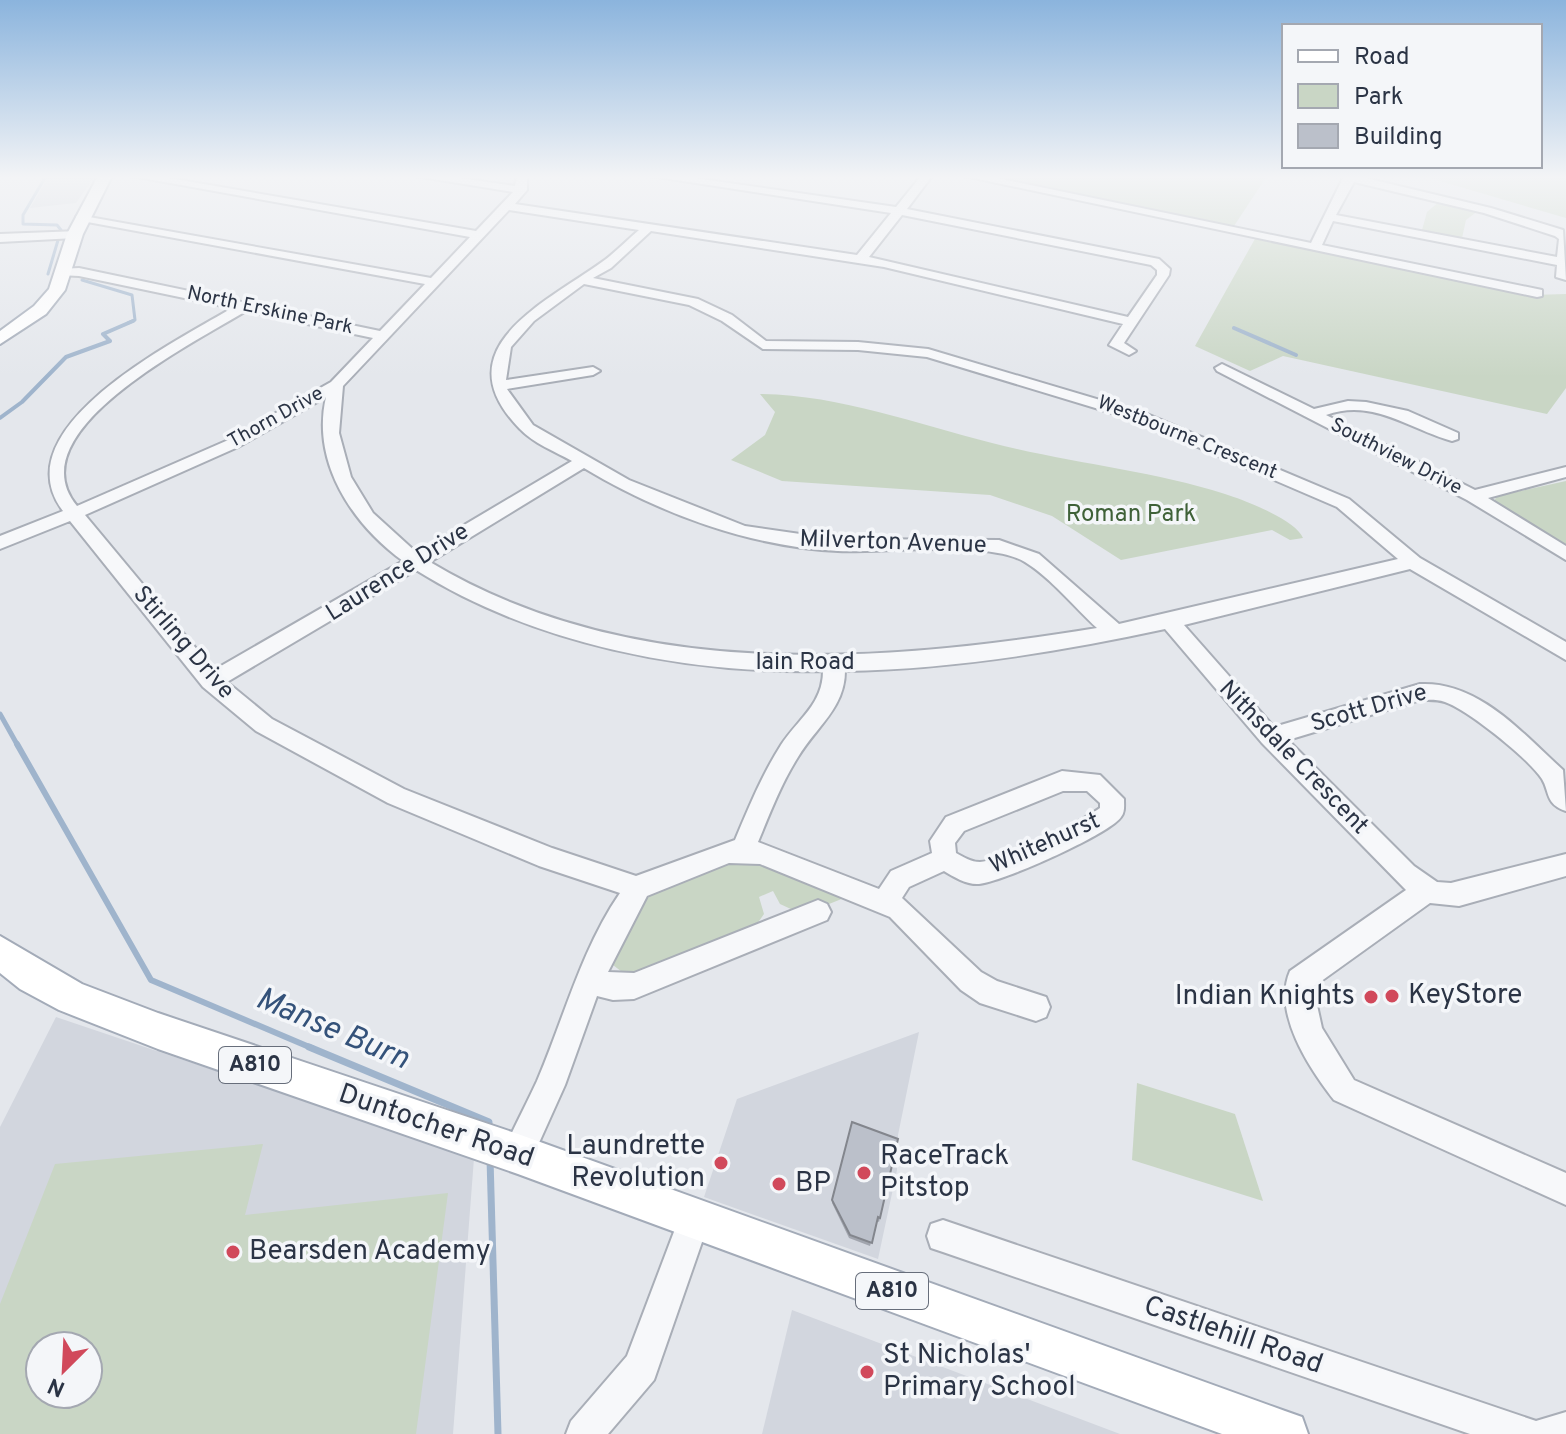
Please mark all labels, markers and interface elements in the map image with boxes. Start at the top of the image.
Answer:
legend [1282,24,1542,168]
text: Road [1354,43,1410,73]
text: Park [1354,83,1404,113]
text: Building [1354,123,1443,153]
street label: North Erskine Park [184,281,356,341]
street label: Thorn Drive [224,381,328,455]
street label: Westbourne Crescent [1093,390,1281,486]
street label: Southview Drive [1326,413,1466,501]
park label: Roman Park [1066,500,1196,530]
street label: Laurence Drive [321,517,475,629]
street label: Milverton Avenue [799,525,987,561]
street label: Stirling Drive [126,580,240,706]
street label: Iain Road [755,648,855,678]
street label: Nithsdale Crescent [1212,675,1374,841]
street label: Scott Drive [1307,678,1431,740]
street label: Whitehurst [985,806,1105,882]
place label: KeyStore [1408,978,1522,1014]
place label: Indian Knights [1175,979,1355,1015]
water label: Manse Burn [249,980,415,1080]
marker: KeyStore [1383,987,1401,1005]
marker: Indian Knights [1362,988,1380,1006]
road number: A810 [219,1047,291,1083]
street label: Duntocher Road [333,1077,539,1177]
place label: Laundrette Revolution [566,1129,705,1197]
place label: RaceTrack Pitstop [880,1139,1009,1207]
marker: Laundrette Revolution [712,1154,730,1172]
marker: RaceTrack Pitstop [855,1164,873,1182]
place label: BP [795,1166,831,1202]
marker: BP [770,1175,788,1193]
place label: Bearsden Academy [249,1234,491,1270]
marker: Bearsden Academy [224,1243,242,1261]
road number: A810 [856,1273,928,1309]
street label: Castlehill Road [1139,1289,1327,1383]
north arrow [24,1330,104,1410]
place label: St Nicholas' Primary School [883,1338,1075,1406]
marker: St Nicholas' Primary School [858,1363,876,1381]
text: N [44,1370,70,1402]

